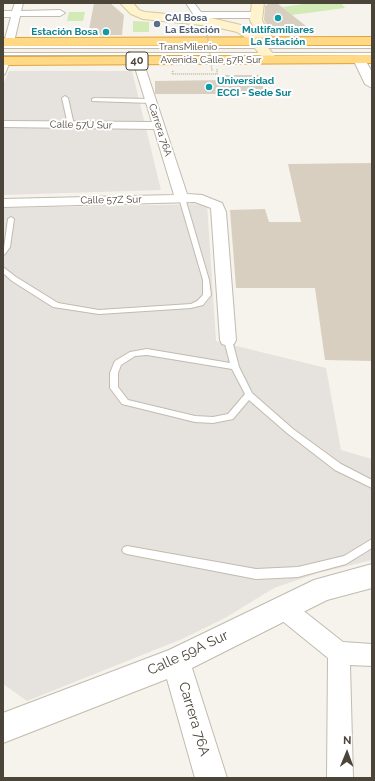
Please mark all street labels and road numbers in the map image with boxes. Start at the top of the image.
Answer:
street label: TransMilenio [159,41,217,53]
road number: 40 [126,52,148,70]
street label: Avenida Calle 57R Sur [160,54,262,66]
street label: Carrera 76A [146,102,174,158]
street label: Calle 57U Sur [50,118,112,132]
street label: Calle 57Z Sur [80,193,142,207]
street label: Calle 59A Sur [145,627,231,679]
street label: Carrera 76A [175,680,213,758]

